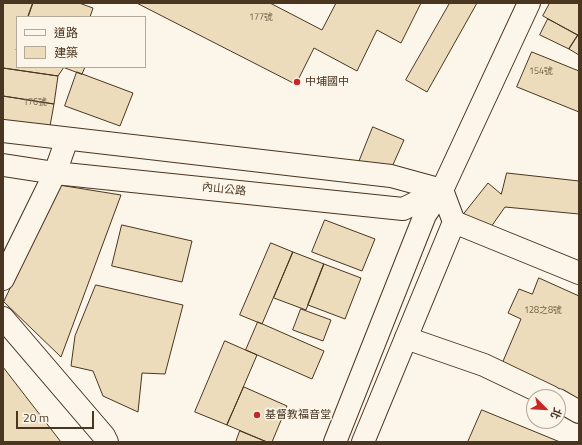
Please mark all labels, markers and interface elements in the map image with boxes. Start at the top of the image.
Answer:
house number: 177號 [249,13,273,23]
legend [16,16,146,68]
text: 道路 [54,23,78,42]
text: 建築 [54,43,78,62]
house number: 154號 [529,67,553,77]
place label: 中埔國中 [305,75,349,89]
marker: 中埔國中 [292,77,302,87]
house number: 176號 [23,98,47,108]
street label: 內山公路 [201,181,247,199]
house number: 128之8號 [524,306,562,316]
north arrow [526,389,566,429]
scale bar [18,403,96,429]
text: 北 [547,405,566,422]
text: 20 m [23,408,49,427]
place label: 基督教福音堂 [265,408,331,422]
marker: 基督教福音堂 [252,410,262,420]

